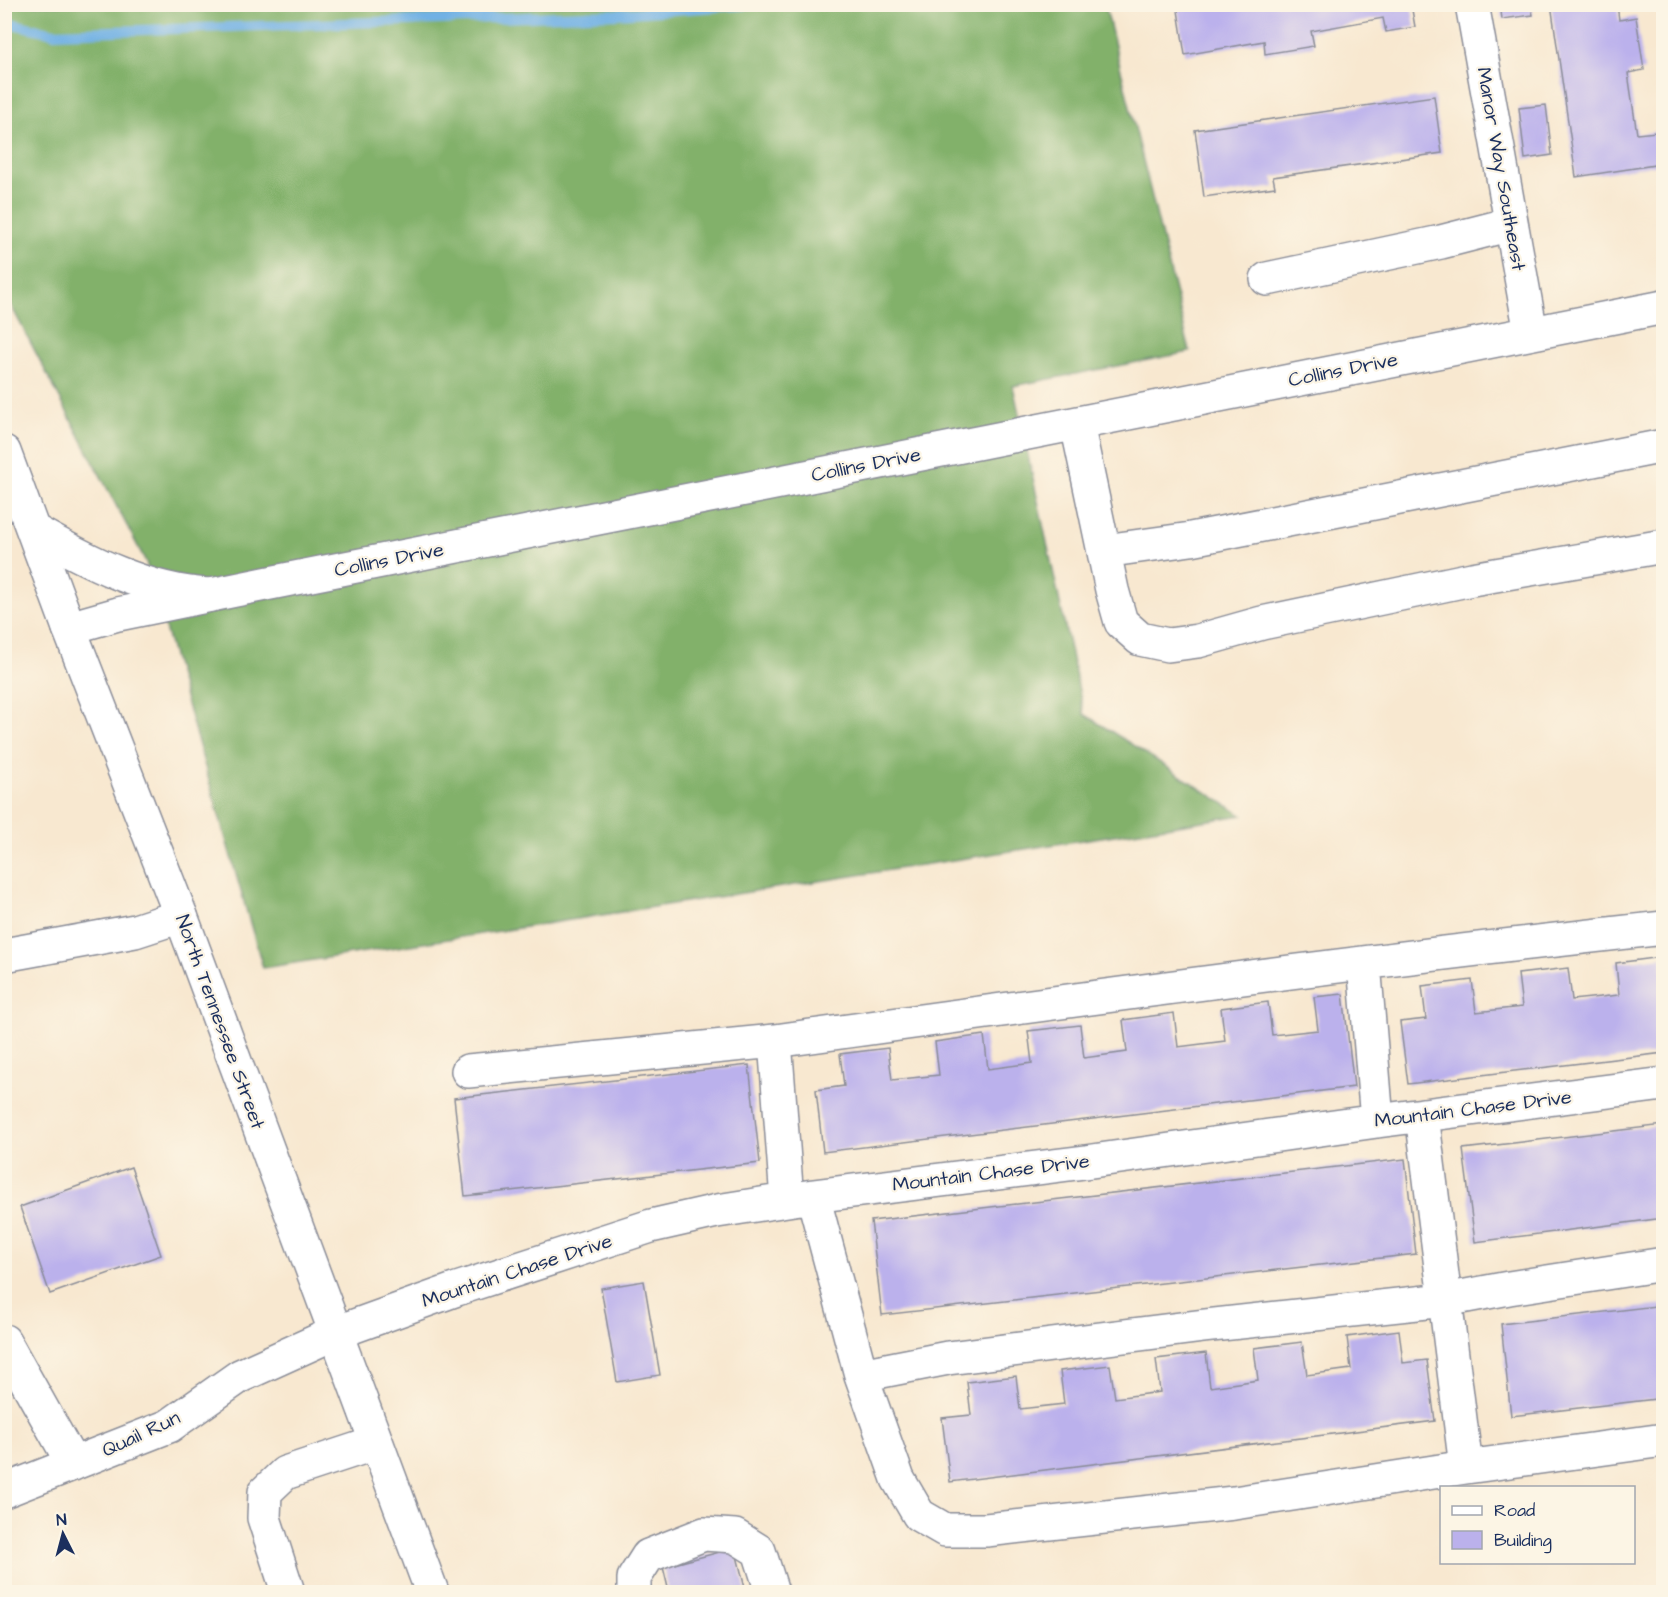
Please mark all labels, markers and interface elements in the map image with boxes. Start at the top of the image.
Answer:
street label: Manor Way Southeast [1468,65,1533,273]
street label: Collins Drive [1286,346,1400,394]
street label: Collins Drive [809,441,923,489]
street label: Collins Drive [332,536,446,584]
street label: North Tennessee Street [168,911,272,1133]
street label: Mountain Chase Drive [1373,1083,1573,1135]
street label: Mountain Chase Drive [891,1147,1091,1199]
street label: Mountain Chase Drive [418,1227,616,1315]
street label: Quail Run [97,1404,185,1464]
legend [1440,1486,1635,1564]
text: Road [1494,1498,1535,1523]
north arrow [33,1504,93,1564]
text: N [55,1509,68,1532]
text: Building [1494,1528,1552,1554]

